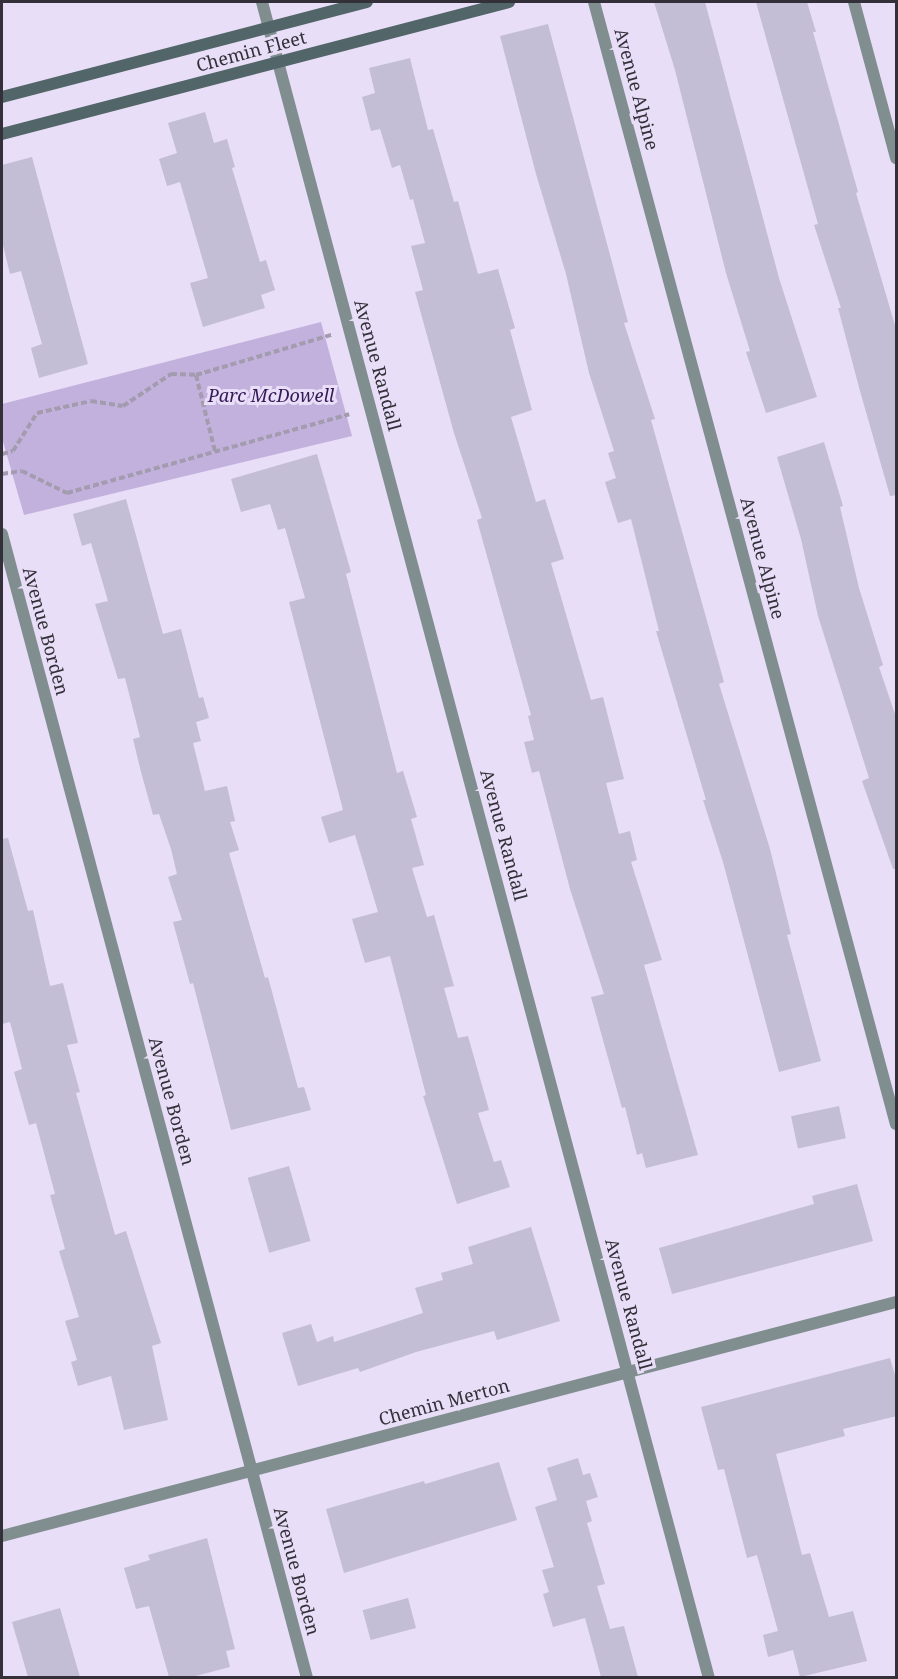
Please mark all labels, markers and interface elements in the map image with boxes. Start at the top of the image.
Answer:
street label: Chemin Fleet [194,26,308,76]
street label: Avenue Alpine [610,26,664,152]
street label: Avenue Randall [350,297,406,433]
park label: Parc McDowell [208,384,334,406]
street label: Avenue Alpine [736,495,790,621]
street label: Avenue Borden [18,564,74,698]
street label: Avenue Randall [476,767,532,903]
street label: Avenue Borden [144,1034,200,1168]
street label: Avenue Randall [601,1236,657,1372]
street label: Chemin Merton [376,1374,512,1430]
street label: Avenue Borden [269,1504,325,1638]

